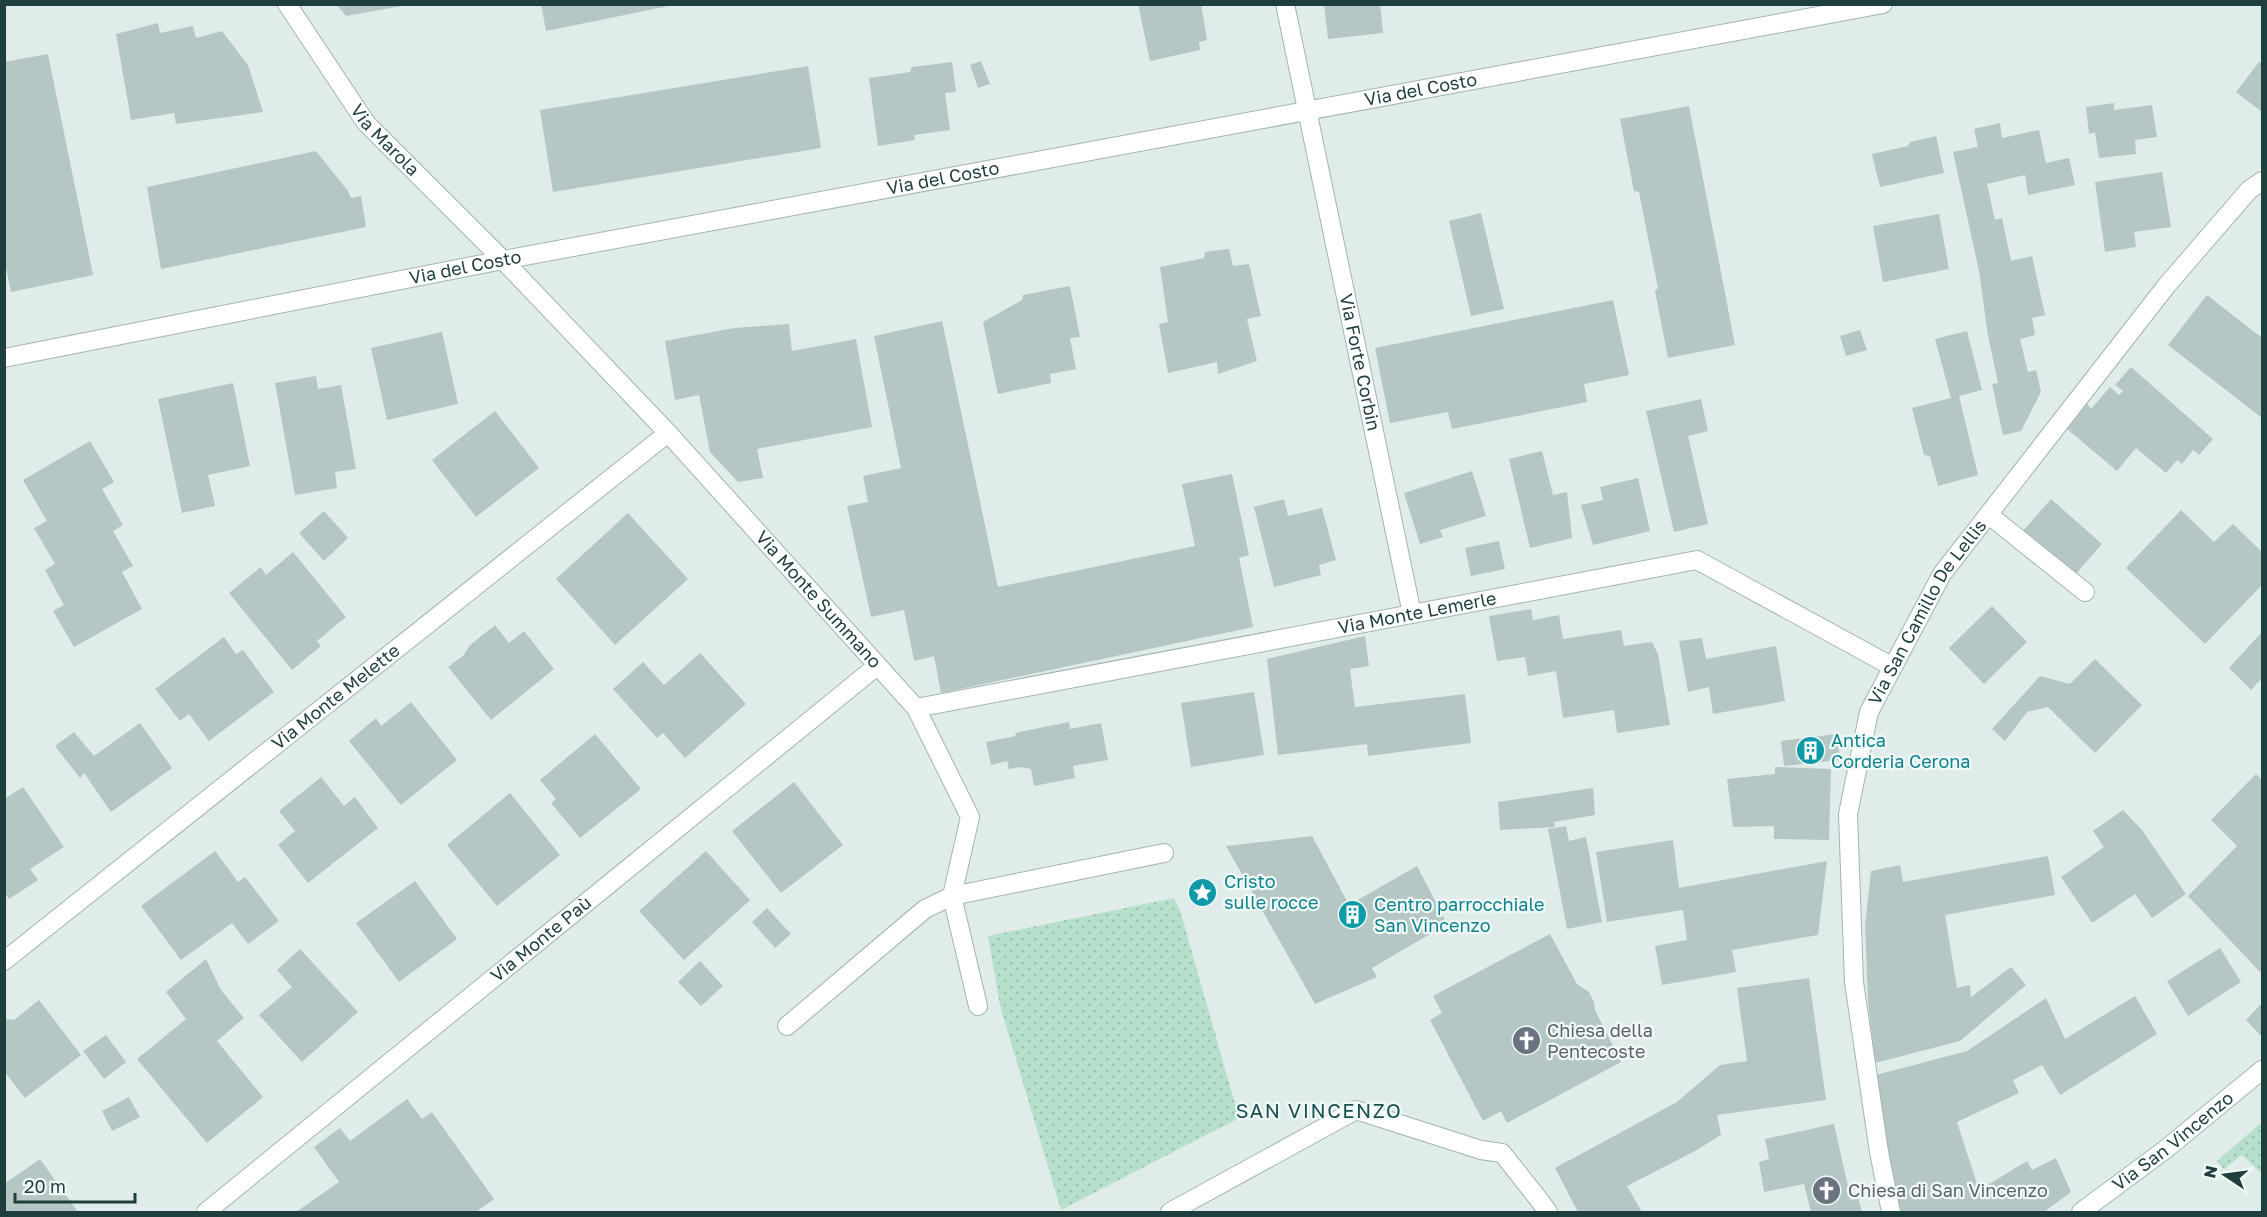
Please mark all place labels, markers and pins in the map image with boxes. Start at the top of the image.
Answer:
place label: Antica Corderia Cerona [1831,729,1970,772]
building icon: Antica Corderia Cerona [1794,735,1826,767]
place label: Cristo sulle rocce [1224,870,1318,913]
place icon: Cristo sulle rocce [1187,876,1219,908]
place label: Centro parrocchiale San Vincenzo [1374,893,1545,936]
building icon: Centro parrocchiale San Vincenzo [1337,899,1369,931]
place label: Chiesa della Pentecoste [1547,1019,1653,1062]
church icon: Chiesa della Pentecoste [1510,1025,1542,1057]
church icon: Chiesa di San Vincenzo [1811,1175,1843,1207]
place label: Chiesa di San Vincenzo [1848,1179,2048,1201]

